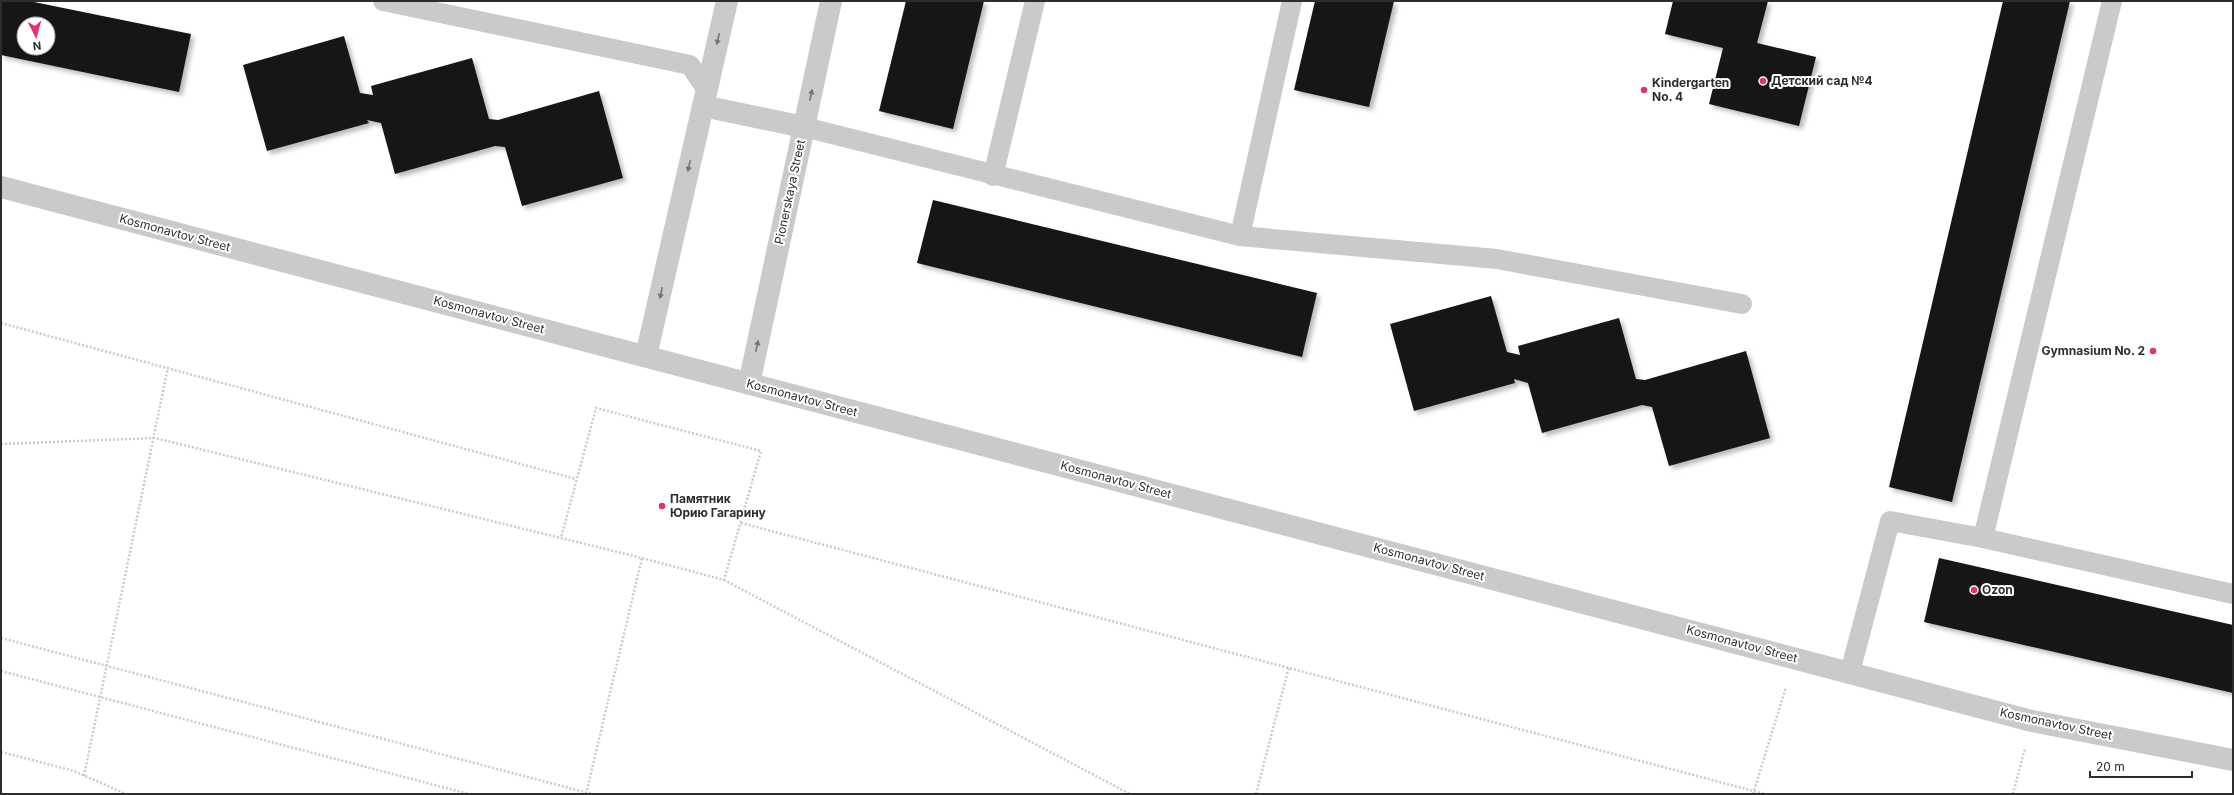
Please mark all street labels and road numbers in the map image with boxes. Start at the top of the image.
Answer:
street label: Pionerskaya Street [771,138,808,246]
street label: Kosmonavtov Street [118,210,232,255]
street label: Kosmonavtov Street [432,292,546,337]
street label: Kosmonavtov Street [745,375,859,420]
street label: Kosmonavtov Street [1059,457,1173,502]
street label: Kosmonavtov Street [1372,539,1486,584]
street label: Kosmonavtov Street [1685,621,1799,666]
street label: Kosmonavtov Street [1999,704,2114,743]

